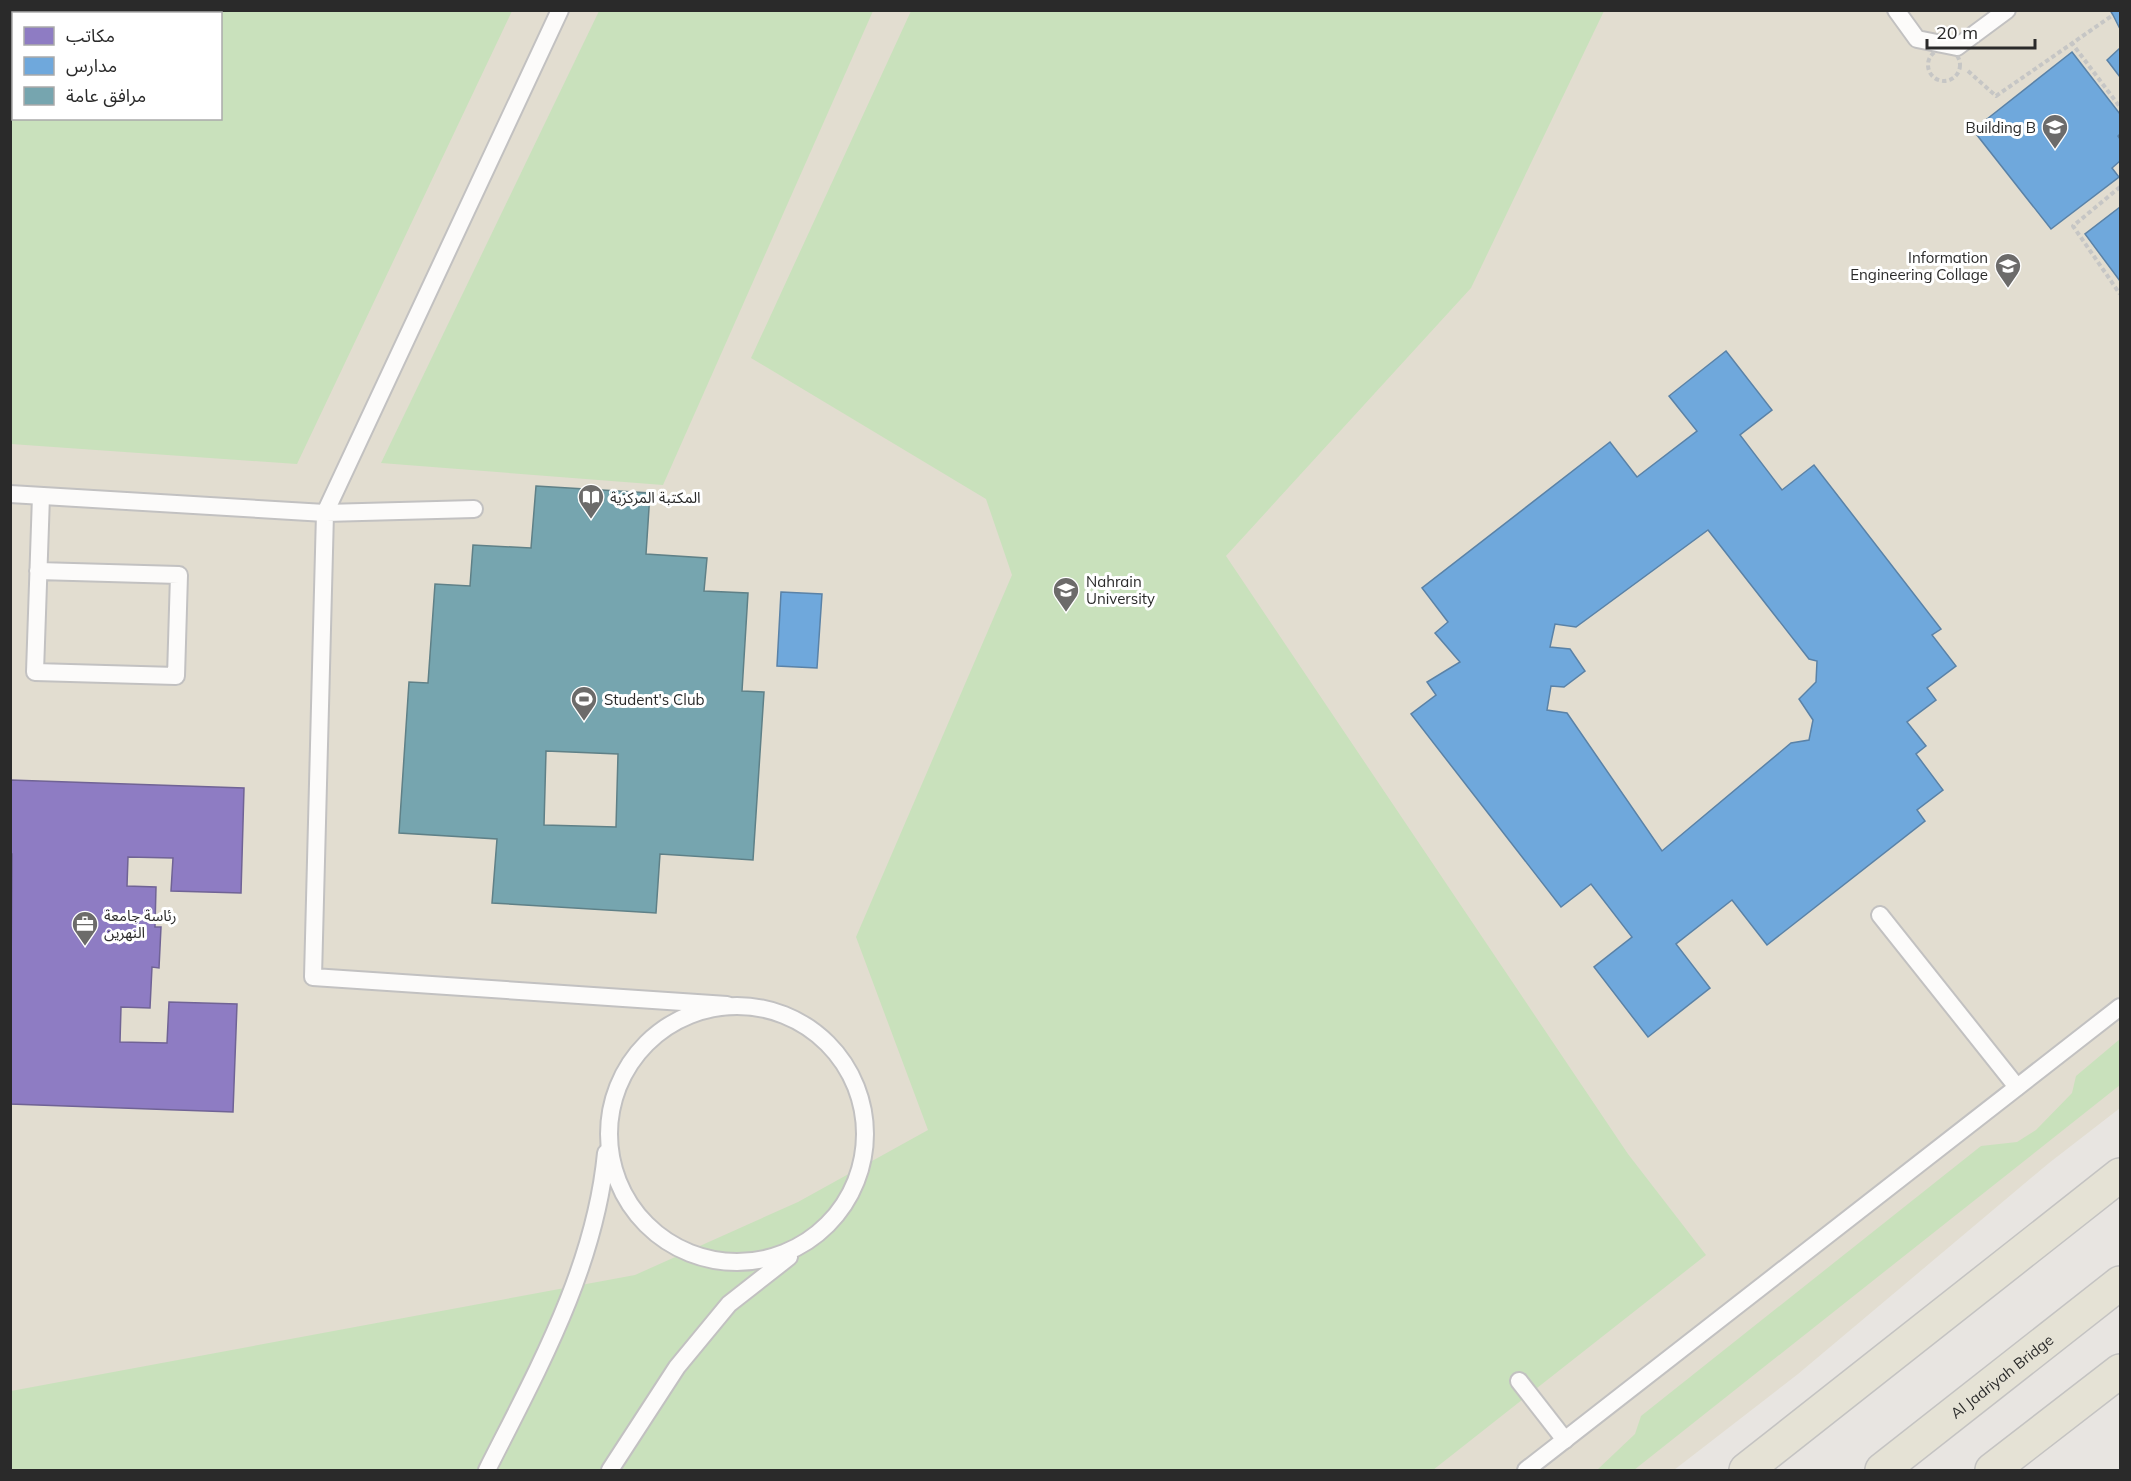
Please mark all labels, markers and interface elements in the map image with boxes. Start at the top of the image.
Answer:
legend [12,12,222,120]
scale bar [1927,12,2035,50]
text: 20 m [1936,21,1978,44]
text: مكاتب [66,24,115,47]
text: مدارس [66,54,117,77]
text: مرافق عامة [66,84,146,107]
school or university icon: Building B [2040,112,2070,150]
place label: Building B [1965,118,2036,137]
place label: Information Engineering Collage [1850,248,1988,284]
school or university icon: Information Engineering Collage [1993,251,2023,289]
library icon: المكتبة المركزية [576,482,606,520]
place label: المكتبة المركزية [610,488,701,507]
place label: Nahrain University [1086,572,1155,608]
school or university icon: Nahrain University [1051,575,1081,613]
sports icon: Student's Club [569,684,599,722]
place label: Student's Club [604,690,705,709]
place label: رئاسة جامعة النهرين [104,906,177,942]
office icon: رئاسة جامعة النهرين [70,909,100,947]
street label: Al Jadriyah Bridge [1946,1330,2057,1422]

